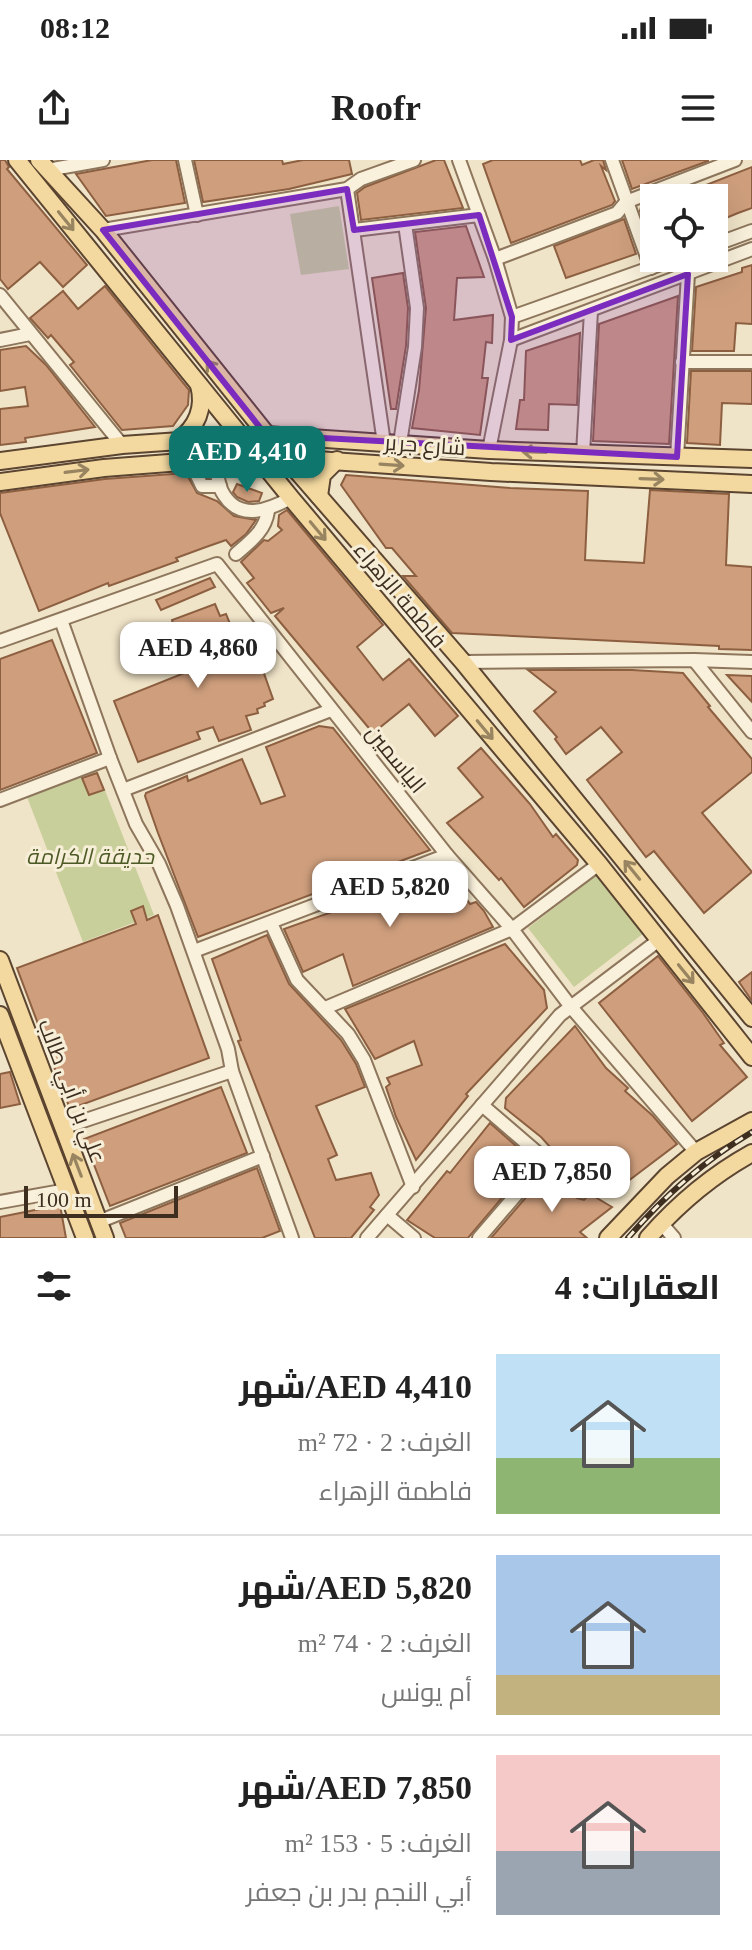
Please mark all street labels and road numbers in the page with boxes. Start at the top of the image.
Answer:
street label: شارع جرير [382,430,466,462]
street label: فاطمة الزهراء [349,537,451,653]
street label: الياسمين [360,720,431,799]
street label: علي بن أبي طالب [29,1015,112,1168]

